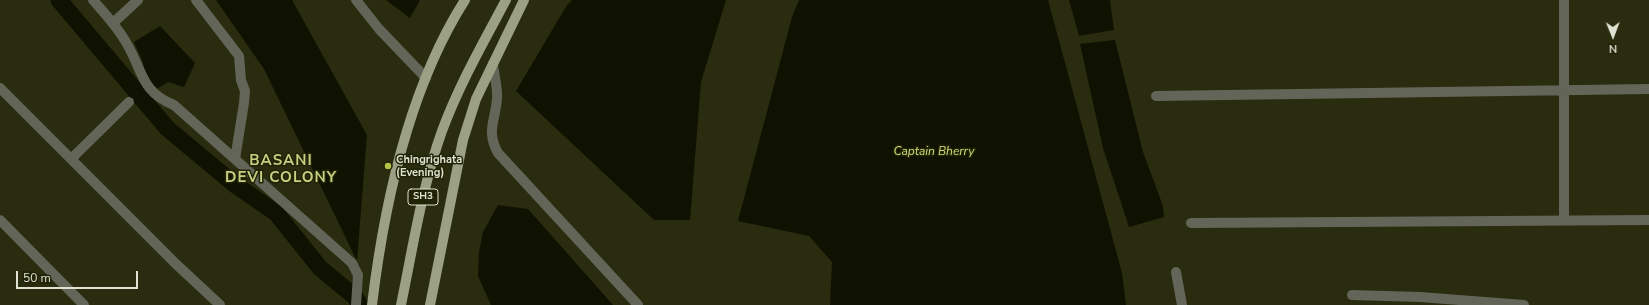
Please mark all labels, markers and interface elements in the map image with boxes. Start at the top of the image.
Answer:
north arrow [1593,16,1633,56]
text: N [1609,41,1617,56]
water label: Captain Bherry [894,145,974,159]
district label: BASANI DEVI COLONY [225,152,337,187]
place label: Chingrighata (Evening) [396,153,462,179]
marker: Chingrighata (Evening) [383,161,393,171]
road number: SH3 [408,189,438,205]
scale bar [18,263,140,289]
text: 50 m [23,270,51,286]

